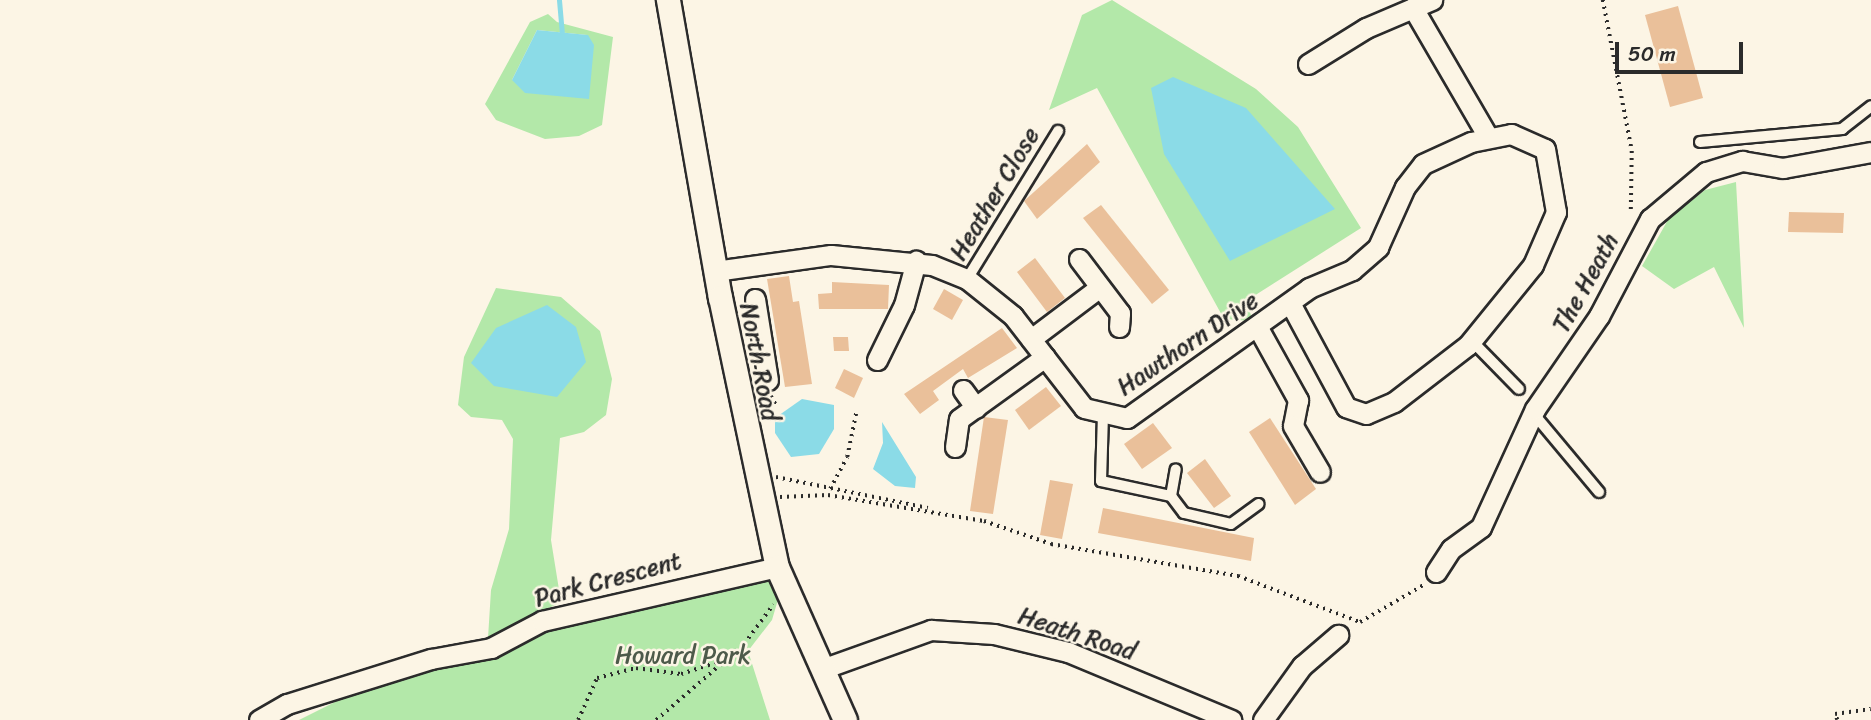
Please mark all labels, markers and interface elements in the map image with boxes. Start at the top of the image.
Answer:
scale bar [1619,28,1747,72]
text: 50 m [1628,35,1676,73]
street label: Heather Close [944,123,1046,265]
street label: The Heath [1547,228,1625,338]
street label: Hawthorn Drive [1112,286,1264,402]
street label: North Road [733,301,785,423]
street label: Park Crescent [531,547,685,613]
street label: Heath Road [1014,601,1140,667]
park label: Howard Park [615,642,751,670]

